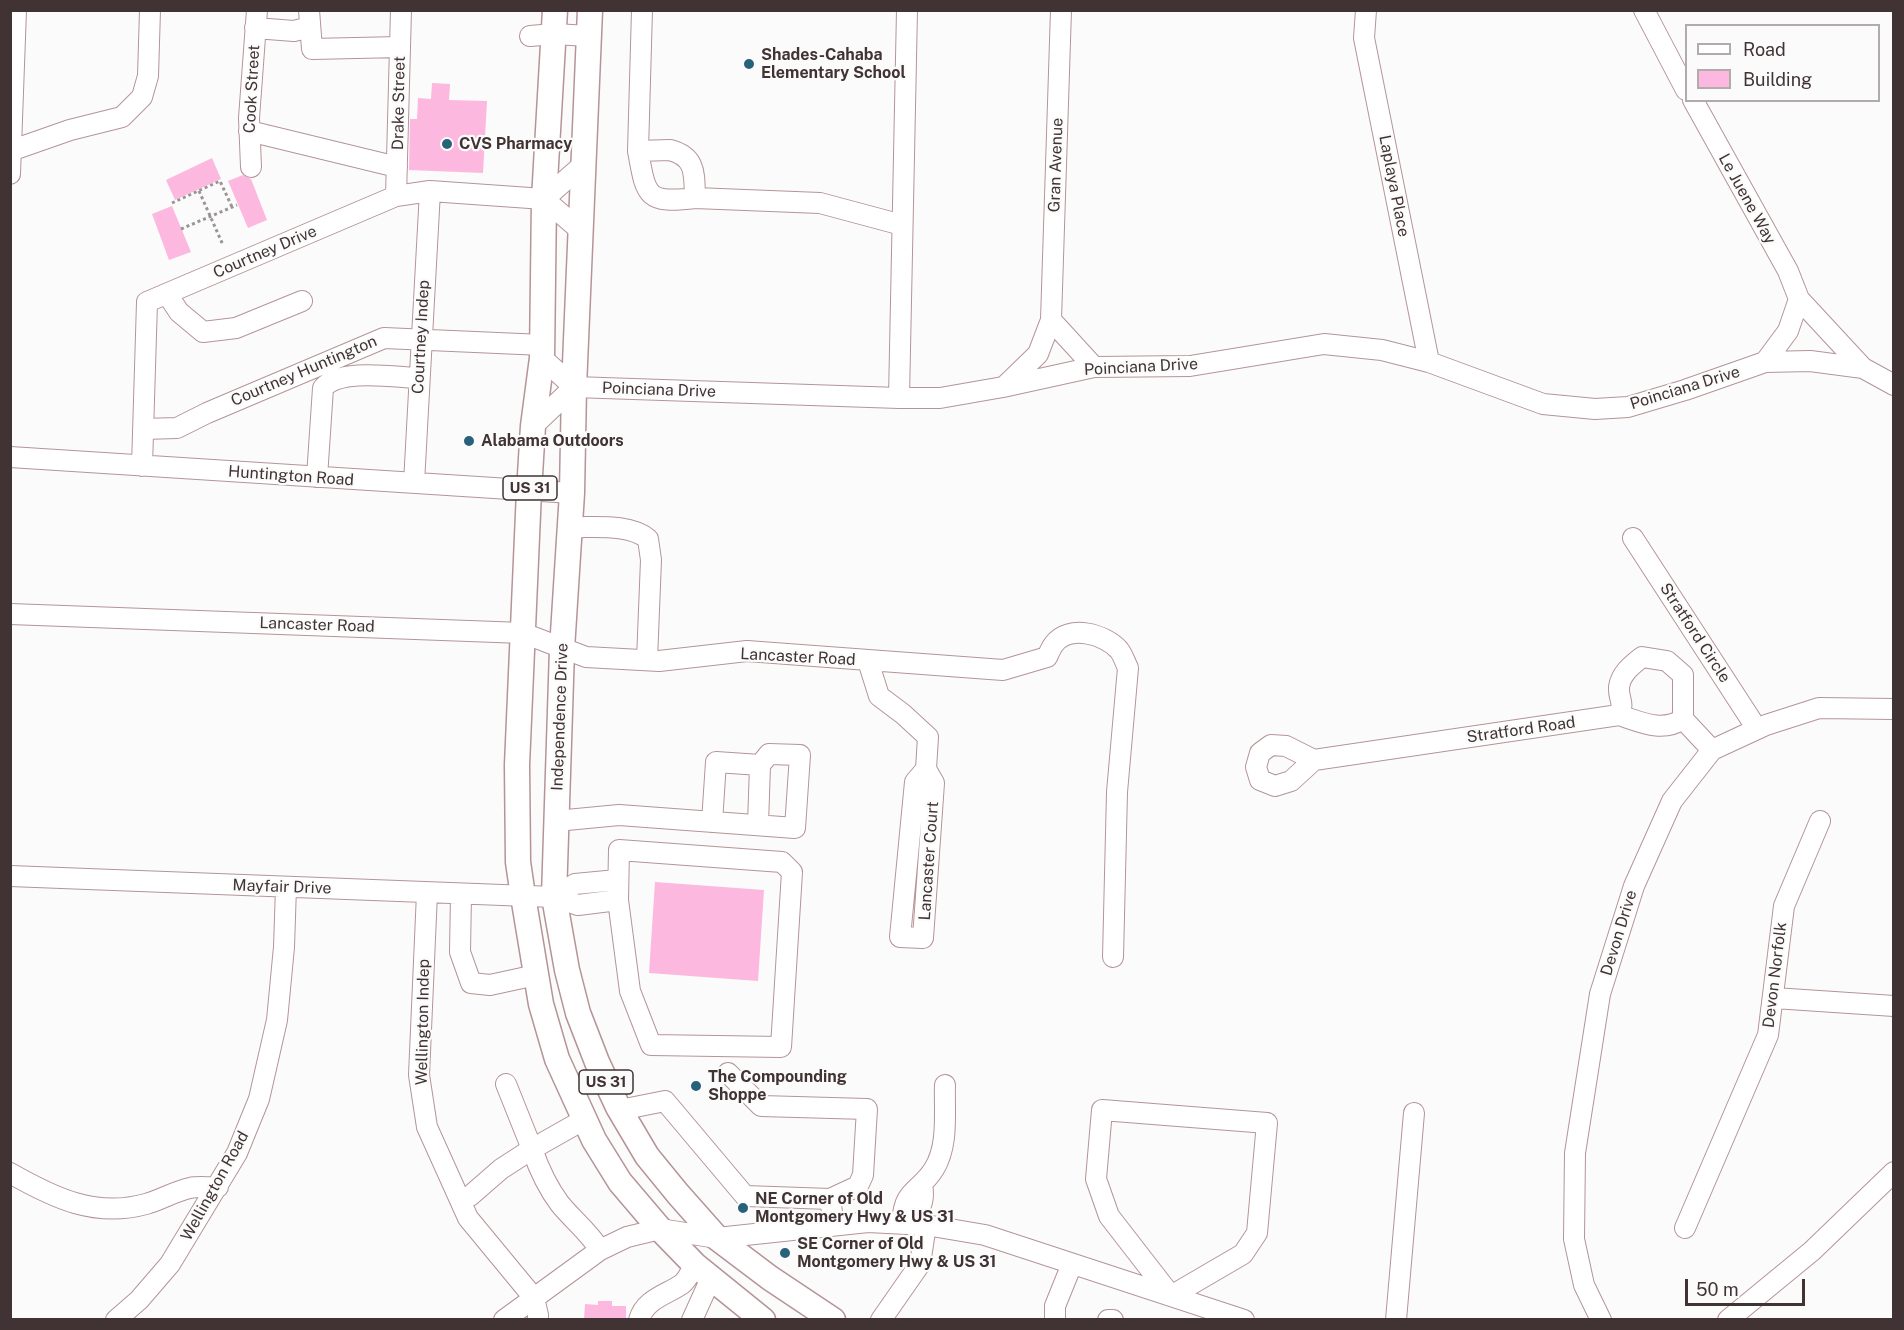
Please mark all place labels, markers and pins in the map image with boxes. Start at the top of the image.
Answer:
place label: Shades-Cahaba Elementary School [761,45,906,83]
marker: Shades-Cahaba Elementary School [742,57,756,71]
place label: CVS Pharmacy [459,134,572,154]
marker: CVS Pharmacy [440,137,454,151]
place label: Alabama Outdoors [481,431,624,451]
marker: Alabama Outdoors [462,434,476,448]
place label: The Compounding Shoppe [708,1067,847,1105]
marker: The Compounding Shoppe [689,1079,703,1093]
place label: NE Corner of Old Montgomery Hwy & US 31 [755,1189,954,1227]
marker: NE Corner of Old Montgomery Hwy & US 31 [736,1201,750,1215]
place label: SE Corner of Old Montgomery Hwy & US 31 [797,1234,996,1272]
marker: SE Corner of Old Montgomery Hwy & US 31 [778,1246,792,1260]

